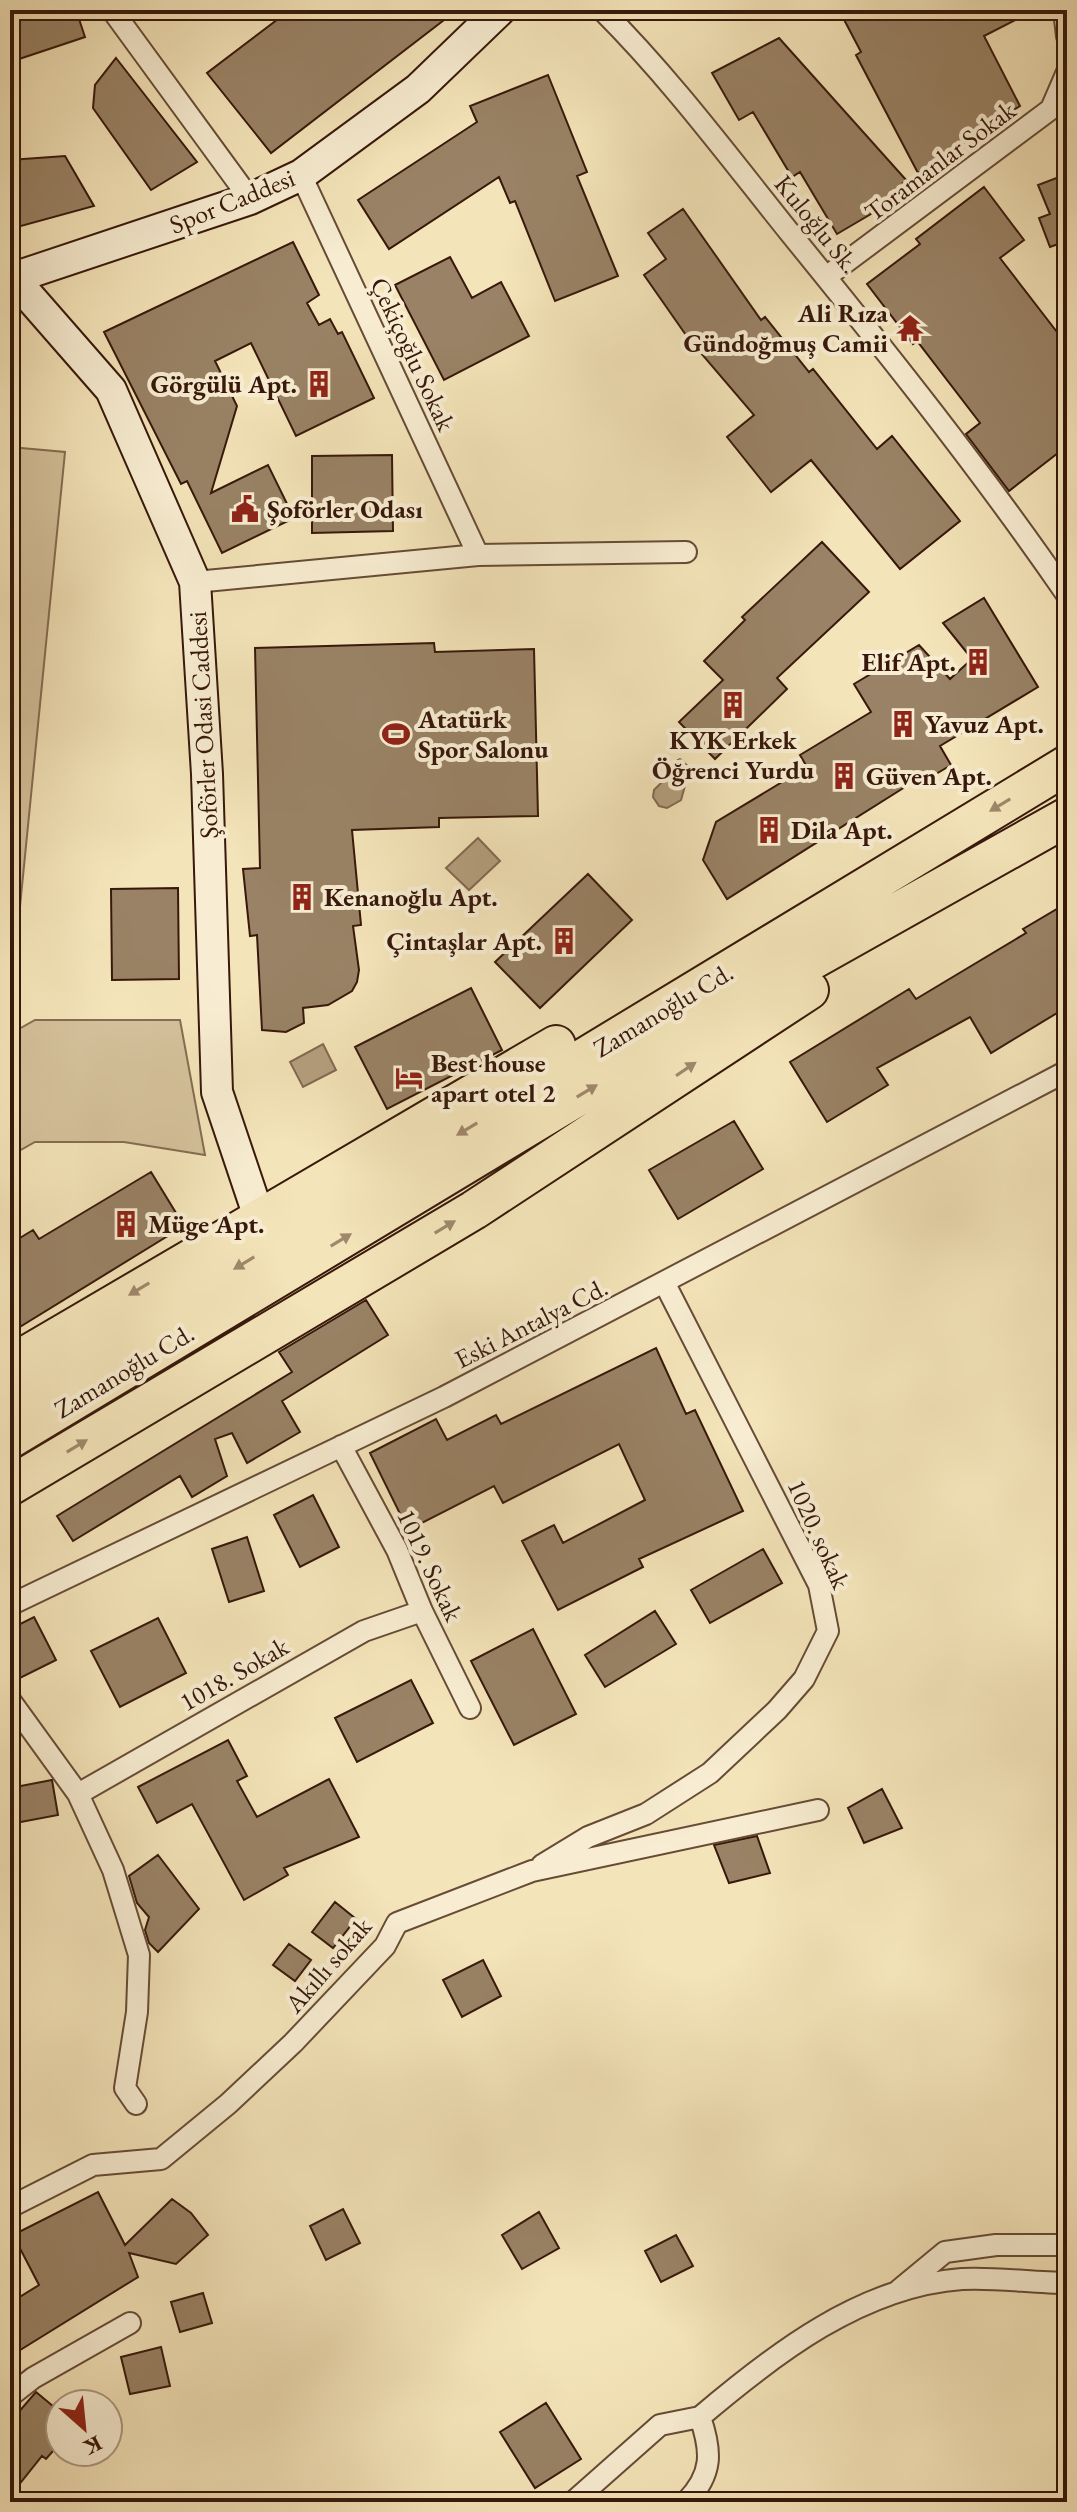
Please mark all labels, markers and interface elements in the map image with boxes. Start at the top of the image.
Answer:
street label: Toramanlar Sokak [858,93,1023,229]
street label: Spor Caddesi [164,160,300,242]
street label: Kuloğlu Sk. [767,168,867,280]
street label: Çekiçoğlu Sokak [363,272,464,437]
place label: Ali Rıza Gündoğmuş Camii [684,296,889,360]
temple icon: Ali Rıza Gündoğmuş Camii [895,313,925,343]
place label: Görgülü Apt. [150,367,297,401]
building icon: Görgülü Apt. [304,369,334,399]
place label: Şoförler Odası [267,492,423,526]
public building icon: Şoförler Odası [230,494,260,524]
street label: Şoförler Odasi Caddesi [180,610,226,840]
place label: Elif Apt. [861,645,956,679]
building icon: Elif Apt. [963,647,993,677]
building icon: KYK Erkek Öğrenci Yurdu [718,690,748,720]
place label: Atatürk Spor Salonu [417,702,549,766]
place label: Yavuz Apt. [925,707,1044,741]
building icon: Yavuz Apt. [888,709,918,739]
sports icon: Atatürk Spor Salonu [381,719,411,749]
place label: KYK Erkek Öğrenci Yurdu [652,723,815,787]
place label: Güven Apt. [866,759,992,793]
building icon: Güven Apt. [829,761,859,791]
one-way arrow [989,798,1011,812]
place label: Dila Apt. [791,813,893,847]
building icon: Dila Apt. [754,815,784,845]
place label: Kenanoğlu Apt. [324,880,498,914]
building icon: Kenanoğlu Apt. [287,882,317,912]
place label: Çintaşlar Apt. [386,924,542,958]
building icon: Çintaşlar Apt. [549,926,579,956]
street label: Zamanoğlu Cd. [587,955,739,1065]
place label: Best house apart otel 2 [431,1046,556,1110]
one-way arrow [675,1062,696,1077]
hotel icon: Best house apart otel 2 [394,1063,424,1093]
one-way arrow [576,1085,598,1099]
one-way arrow [456,1122,478,1136]
place label: Müge Apt. [148,1207,264,1241]
building icon: Müge Apt. [111,1209,141,1239]
one-way arrow [434,1220,456,1234]
one-way arrow [330,1233,352,1247]
one-way arrow [233,1256,255,1270]
street label: Eski Antalya Cd. [449,1270,613,1376]
one-way arrow [128,1282,150,1296]
street label: Zamanoğlu Cd. [48,1316,200,1426]
one-way arrow [66,1439,88,1453]
street label: 1020. sokak [780,1474,859,1595]
street label: 1019. Sokak [389,1503,471,1627]
street label: 1018. Sokak [173,1629,295,1719]
street label: Akıllı sokak [276,1909,379,2021]
north arrow [44,2388,124,2468]
text: K [79,2429,107,2462]

